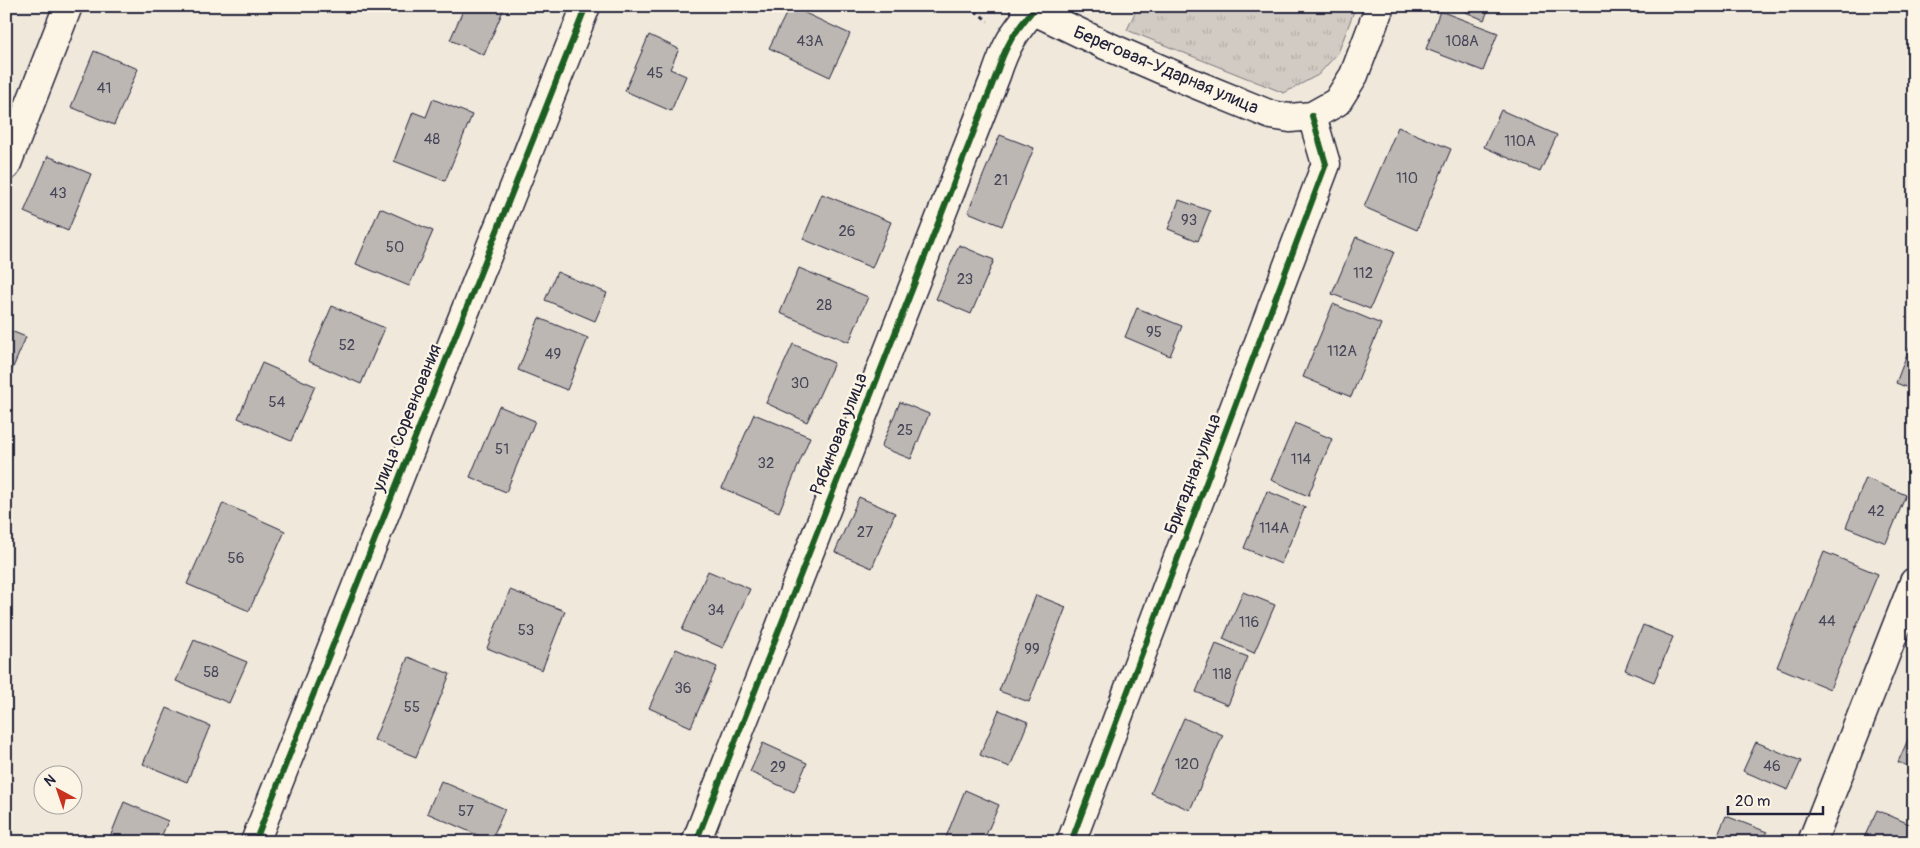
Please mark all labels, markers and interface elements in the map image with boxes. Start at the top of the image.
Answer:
street label: Береговая-Ударная улица [1070,20,1262,120]
house number: 43А [797,32,824,51]
house number: 108А [1445,32,1479,51]
house number: 45 [647,64,663,83]
house number: 41 [97,79,111,98]
house number: 48 [424,130,441,149]
house number: 110А [1504,132,1536,151]
house number: 110 [1396,169,1418,188]
house number: 21 [994,171,1008,190]
house number: 43 [49,184,67,203]
house number: 93 [1181,211,1197,230]
house number: 26 [838,222,856,241]
house number: 50 [386,238,404,257]
house number: 112 [1353,264,1373,283]
house number: 23 [957,270,973,289]
house number: 28 [816,296,832,315]
house number: 95 [1146,323,1162,342]
house number: 52 [339,336,355,355]
street label: улица Соревнования [367,341,447,496]
house number: 112А [1327,342,1357,361]
house number: 49 [545,345,561,364]
street label: Рябиновая улица [805,370,873,498]
house number: 30 [791,374,809,393]
house number: 54 [269,393,286,412]
street label: Бригадная улица [1159,411,1227,537]
house number: 25 [897,421,913,440]
house number: 51 [495,440,509,459]
house number: 114 [1291,450,1312,469]
house number: 32 [758,454,774,473]
house number: 42 [1867,502,1885,521]
house number: 114А [1259,519,1289,538]
house number: 27 [857,523,873,542]
house number: 56 [228,549,244,568]
house number: 34 [707,601,725,620]
house number: 44 [1818,612,1836,631]
house number: 116 [1239,613,1259,632]
house number: 53 [518,621,534,640]
house number: 99 [1024,640,1040,659]
house number: 58 [203,663,219,682]
house number: 118 [1212,665,1232,684]
house number: 36 [674,679,692,698]
house number: 55 [404,698,420,717]
house number: 120 [1175,755,1199,774]
house number: 46 [1763,757,1781,776]
house number: 29 [770,758,786,777]
north arrow [32,766,82,816]
text: N [41,771,59,790]
scale bar [1728,783,1822,815]
text: 20 m [1735,792,1770,811]
house number: 57 [458,802,474,821]

